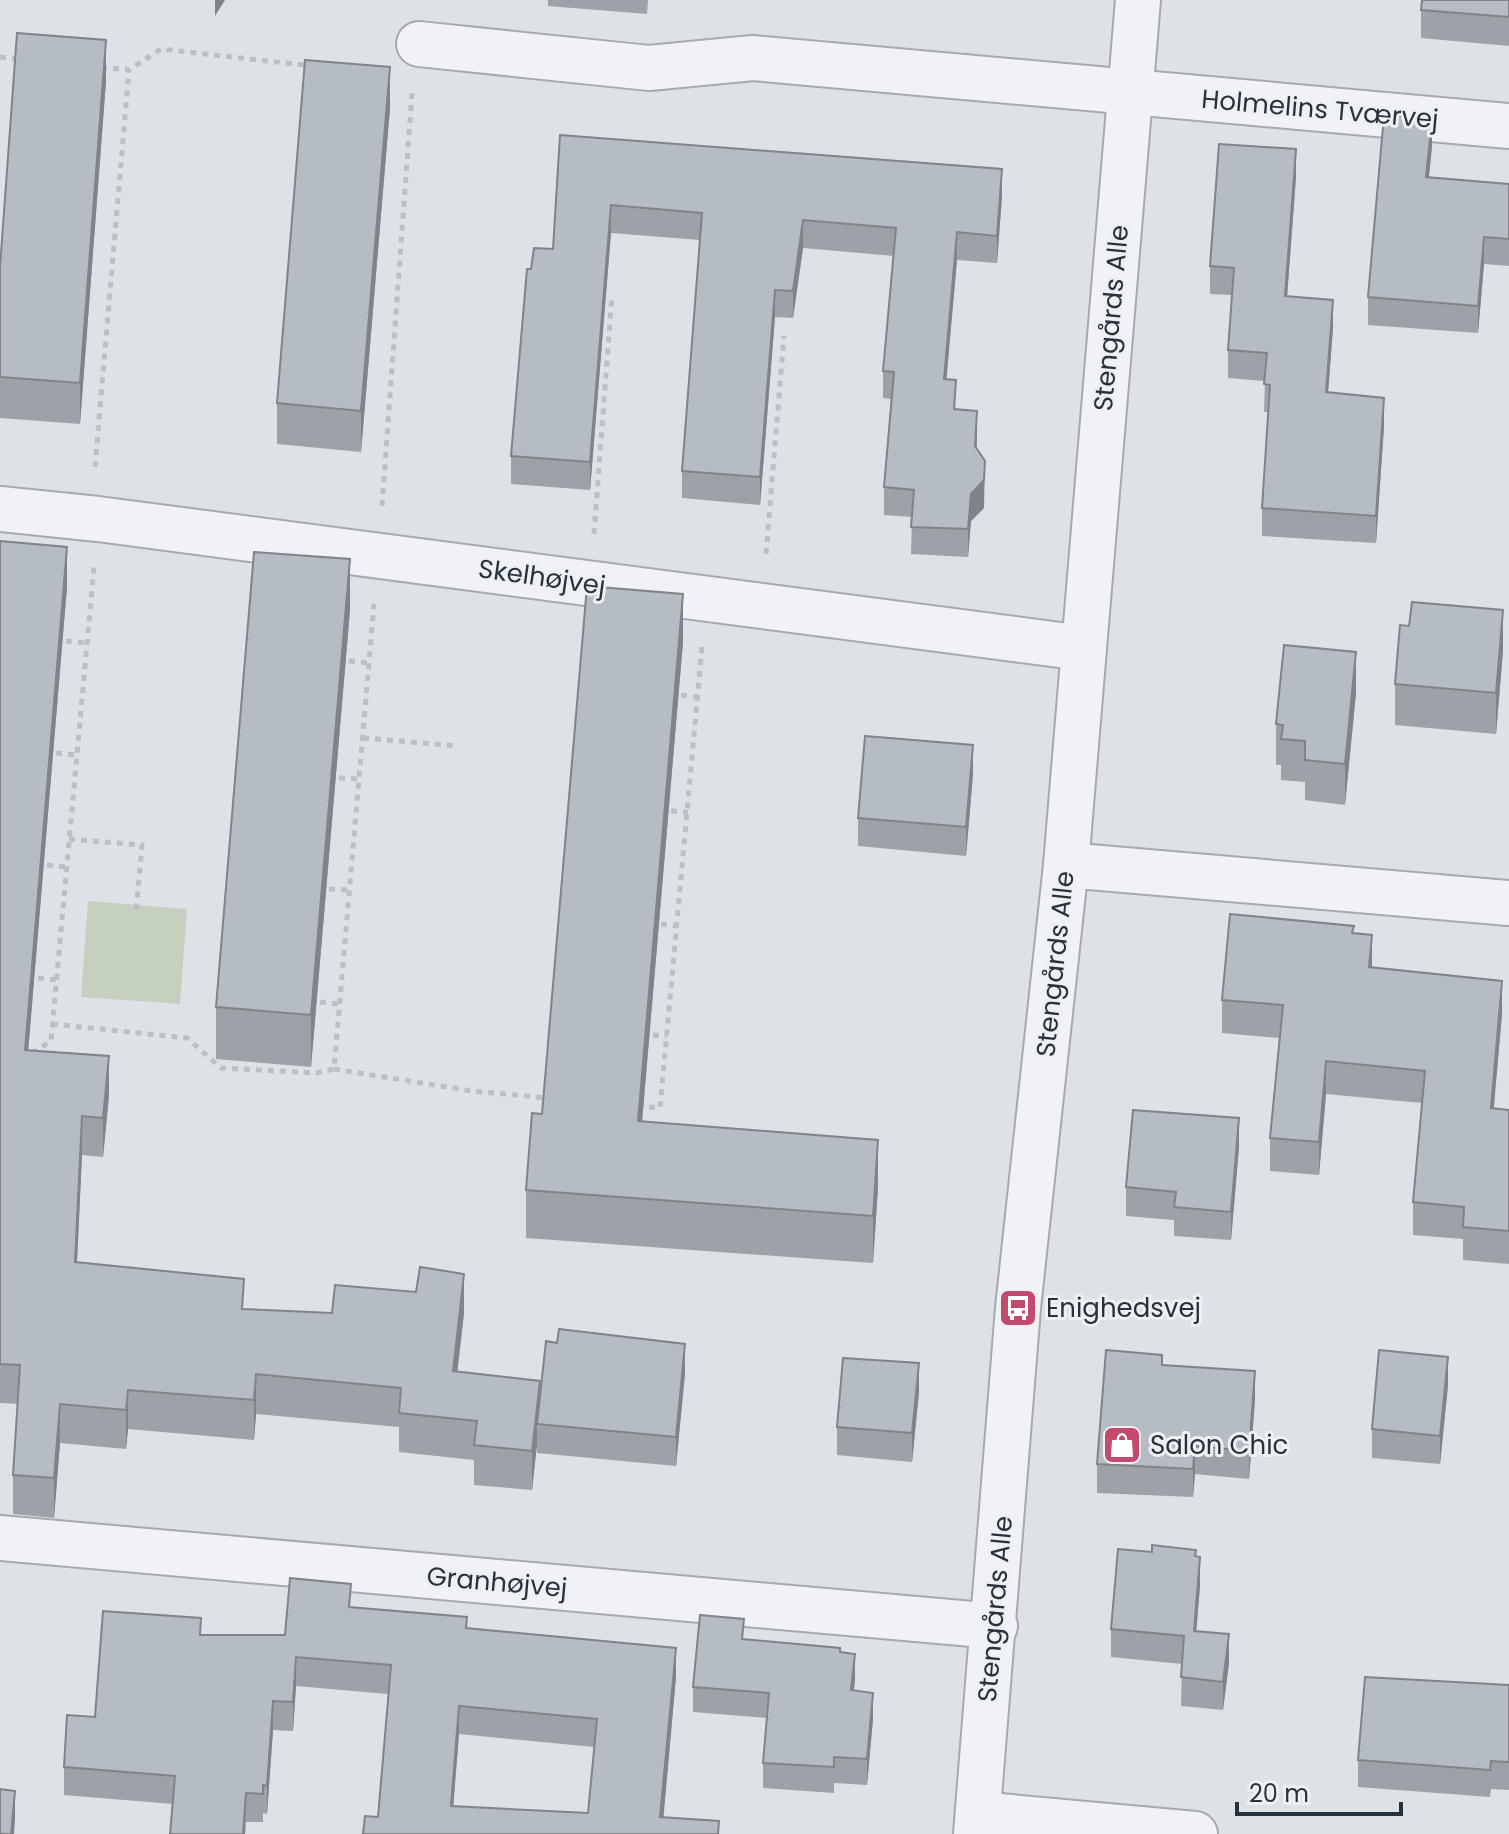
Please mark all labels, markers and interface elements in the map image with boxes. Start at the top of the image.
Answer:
street label: Holmelins Tværvej [1200,81,1440,137]
street label: Stengårds Alle [1085,223,1137,413]
street label: Skelhøjvej [476,550,608,604]
street label: Stengårds Alle [1027,869,1083,1059]
bus stop icon: Enighedsvej [997,1287,1039,1329]
place label: Enighedsvej [1046,1290,1201,1326]
shop icon: Salon Chic [1101,1424,1143,1466]
place label: Salon Chic [1150,1427,1288,1463]
street label: Stengårds Alle [969,1514,1021,1704]
street label: Granhøjvej [425,1558,569,1606]
scale bar [1237,1766,1401,1816]
text: 20 m [1249,1777,1309,1810]

